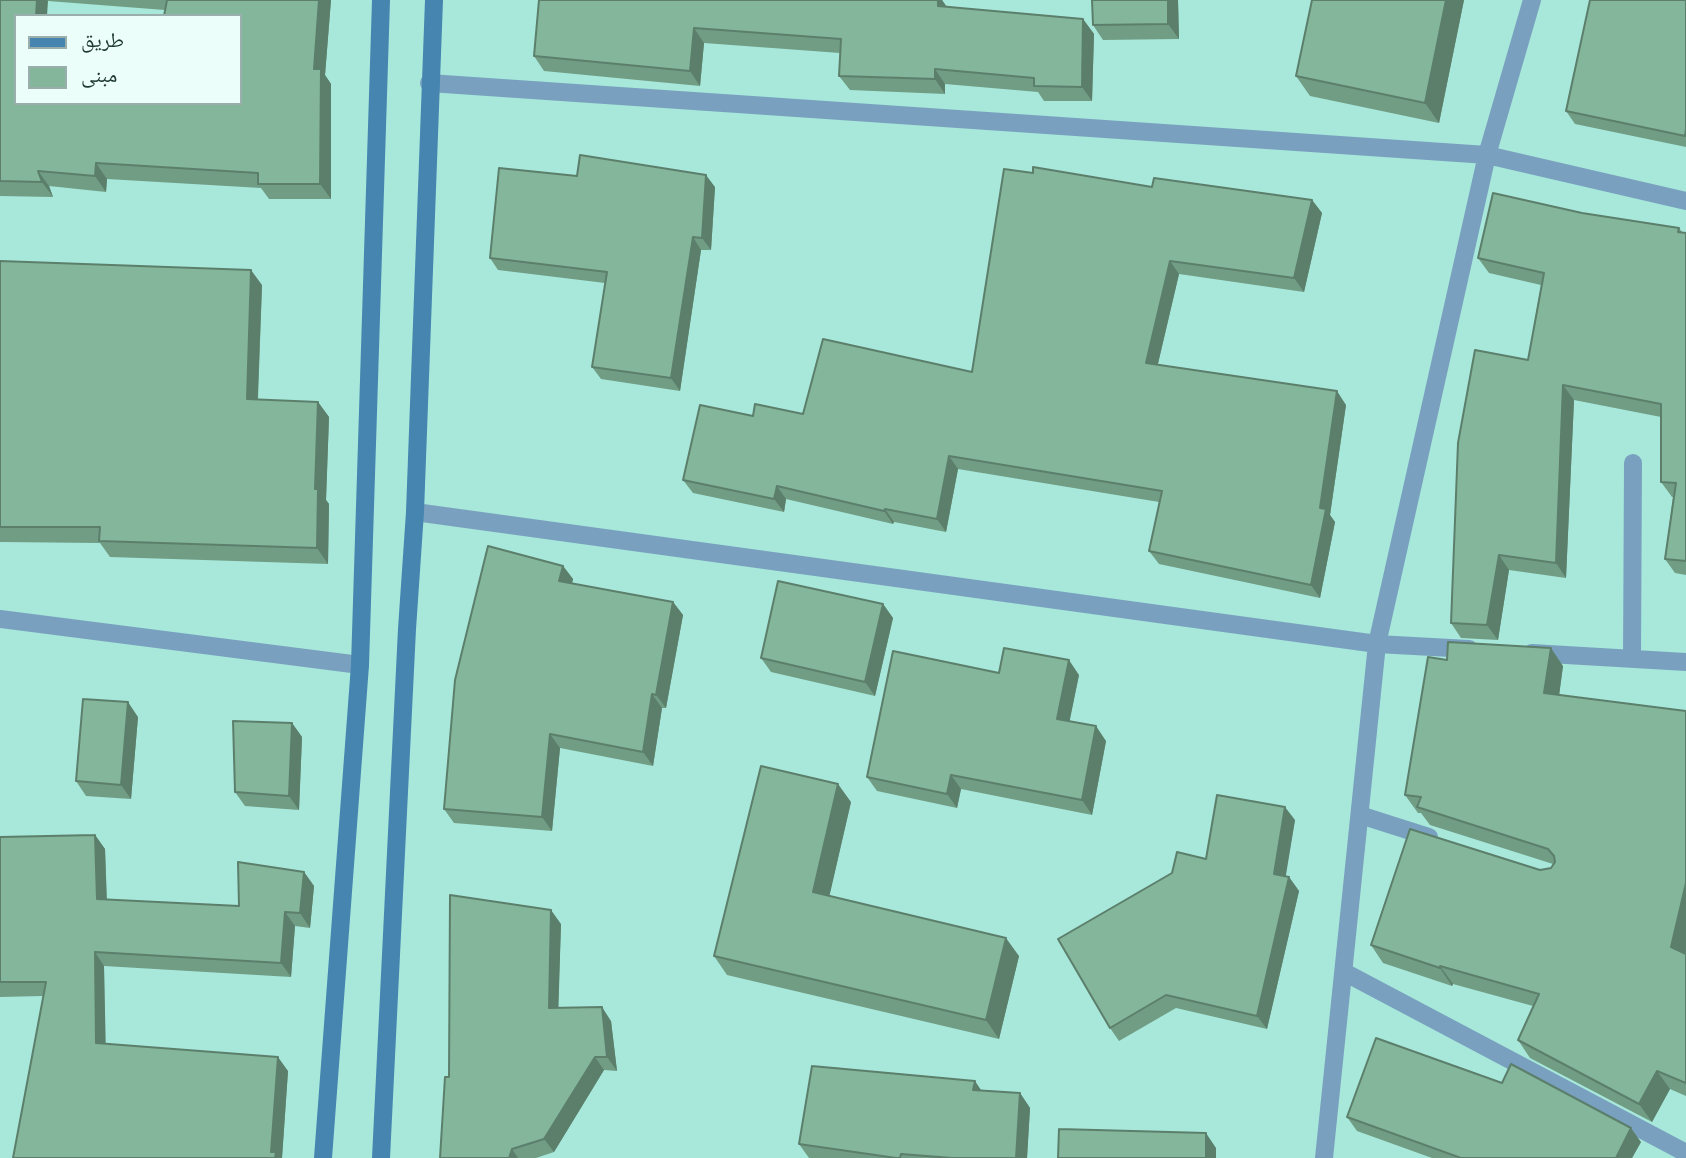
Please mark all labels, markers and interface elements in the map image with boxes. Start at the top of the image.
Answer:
legend [14,14,242,105]
text: طريق [81,25,124,53]
text: مبنى [81,60,117,88]

